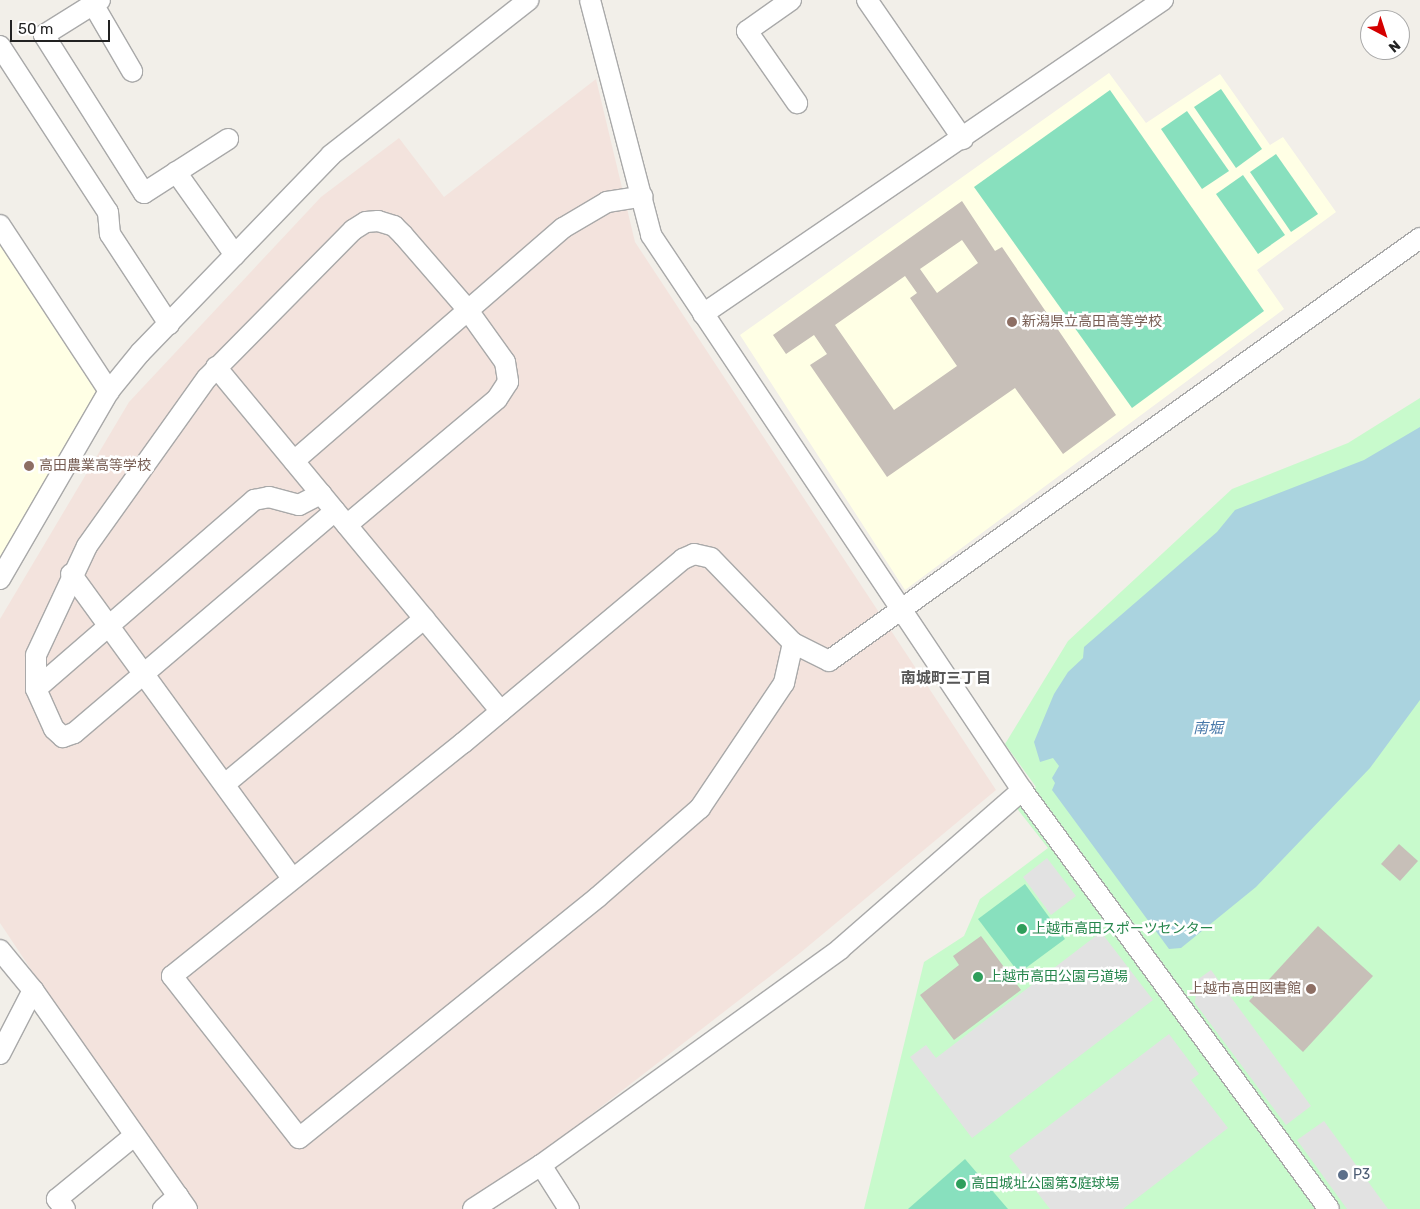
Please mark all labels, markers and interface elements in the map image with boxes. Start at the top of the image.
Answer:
scale bar [12,10,112,42]
north arrow [1360,10,1410,60]
text: 50 m [18,20,53,38]
text: N [1385,36,1404,56]
place label: 新潟県立高田高等学校 [1022,314,1162,330]
marker: 新潟県立高田高等学校 [1006,316,1018,328]
place label: 高田農業高等学校 [39,458,151,474]
marker: 高田農業高等学校 [23,460,35,472]
district label: 南城町三丁目 [901,670,991,688]
water label: 南堀 [1193,720,1223,738]
place label: 上越市高田スポーツセンター [1032,921,1214,937]
marker: 上越市高田スポーツセンター [1016,923,1028,935]
place label: 上越市高田公園弓道場 [988,969,1128,985]
marker: 上越市高田公園弓道場 [972,971,984,983]
place label: 上越市高田図書館 [1189,981,1301,997]
marker: 上越市高田図書館 [1305,983,1317,995]
place label: P3 [1353,1167,1370,1183]
marker: P3 [1337,1169,1349,1181]
place label: 高田城址公園第3庭球場 [971,1176,1119,1192]
marker: 高田城址公園第3庭球場 [955,1178,967,1190]

